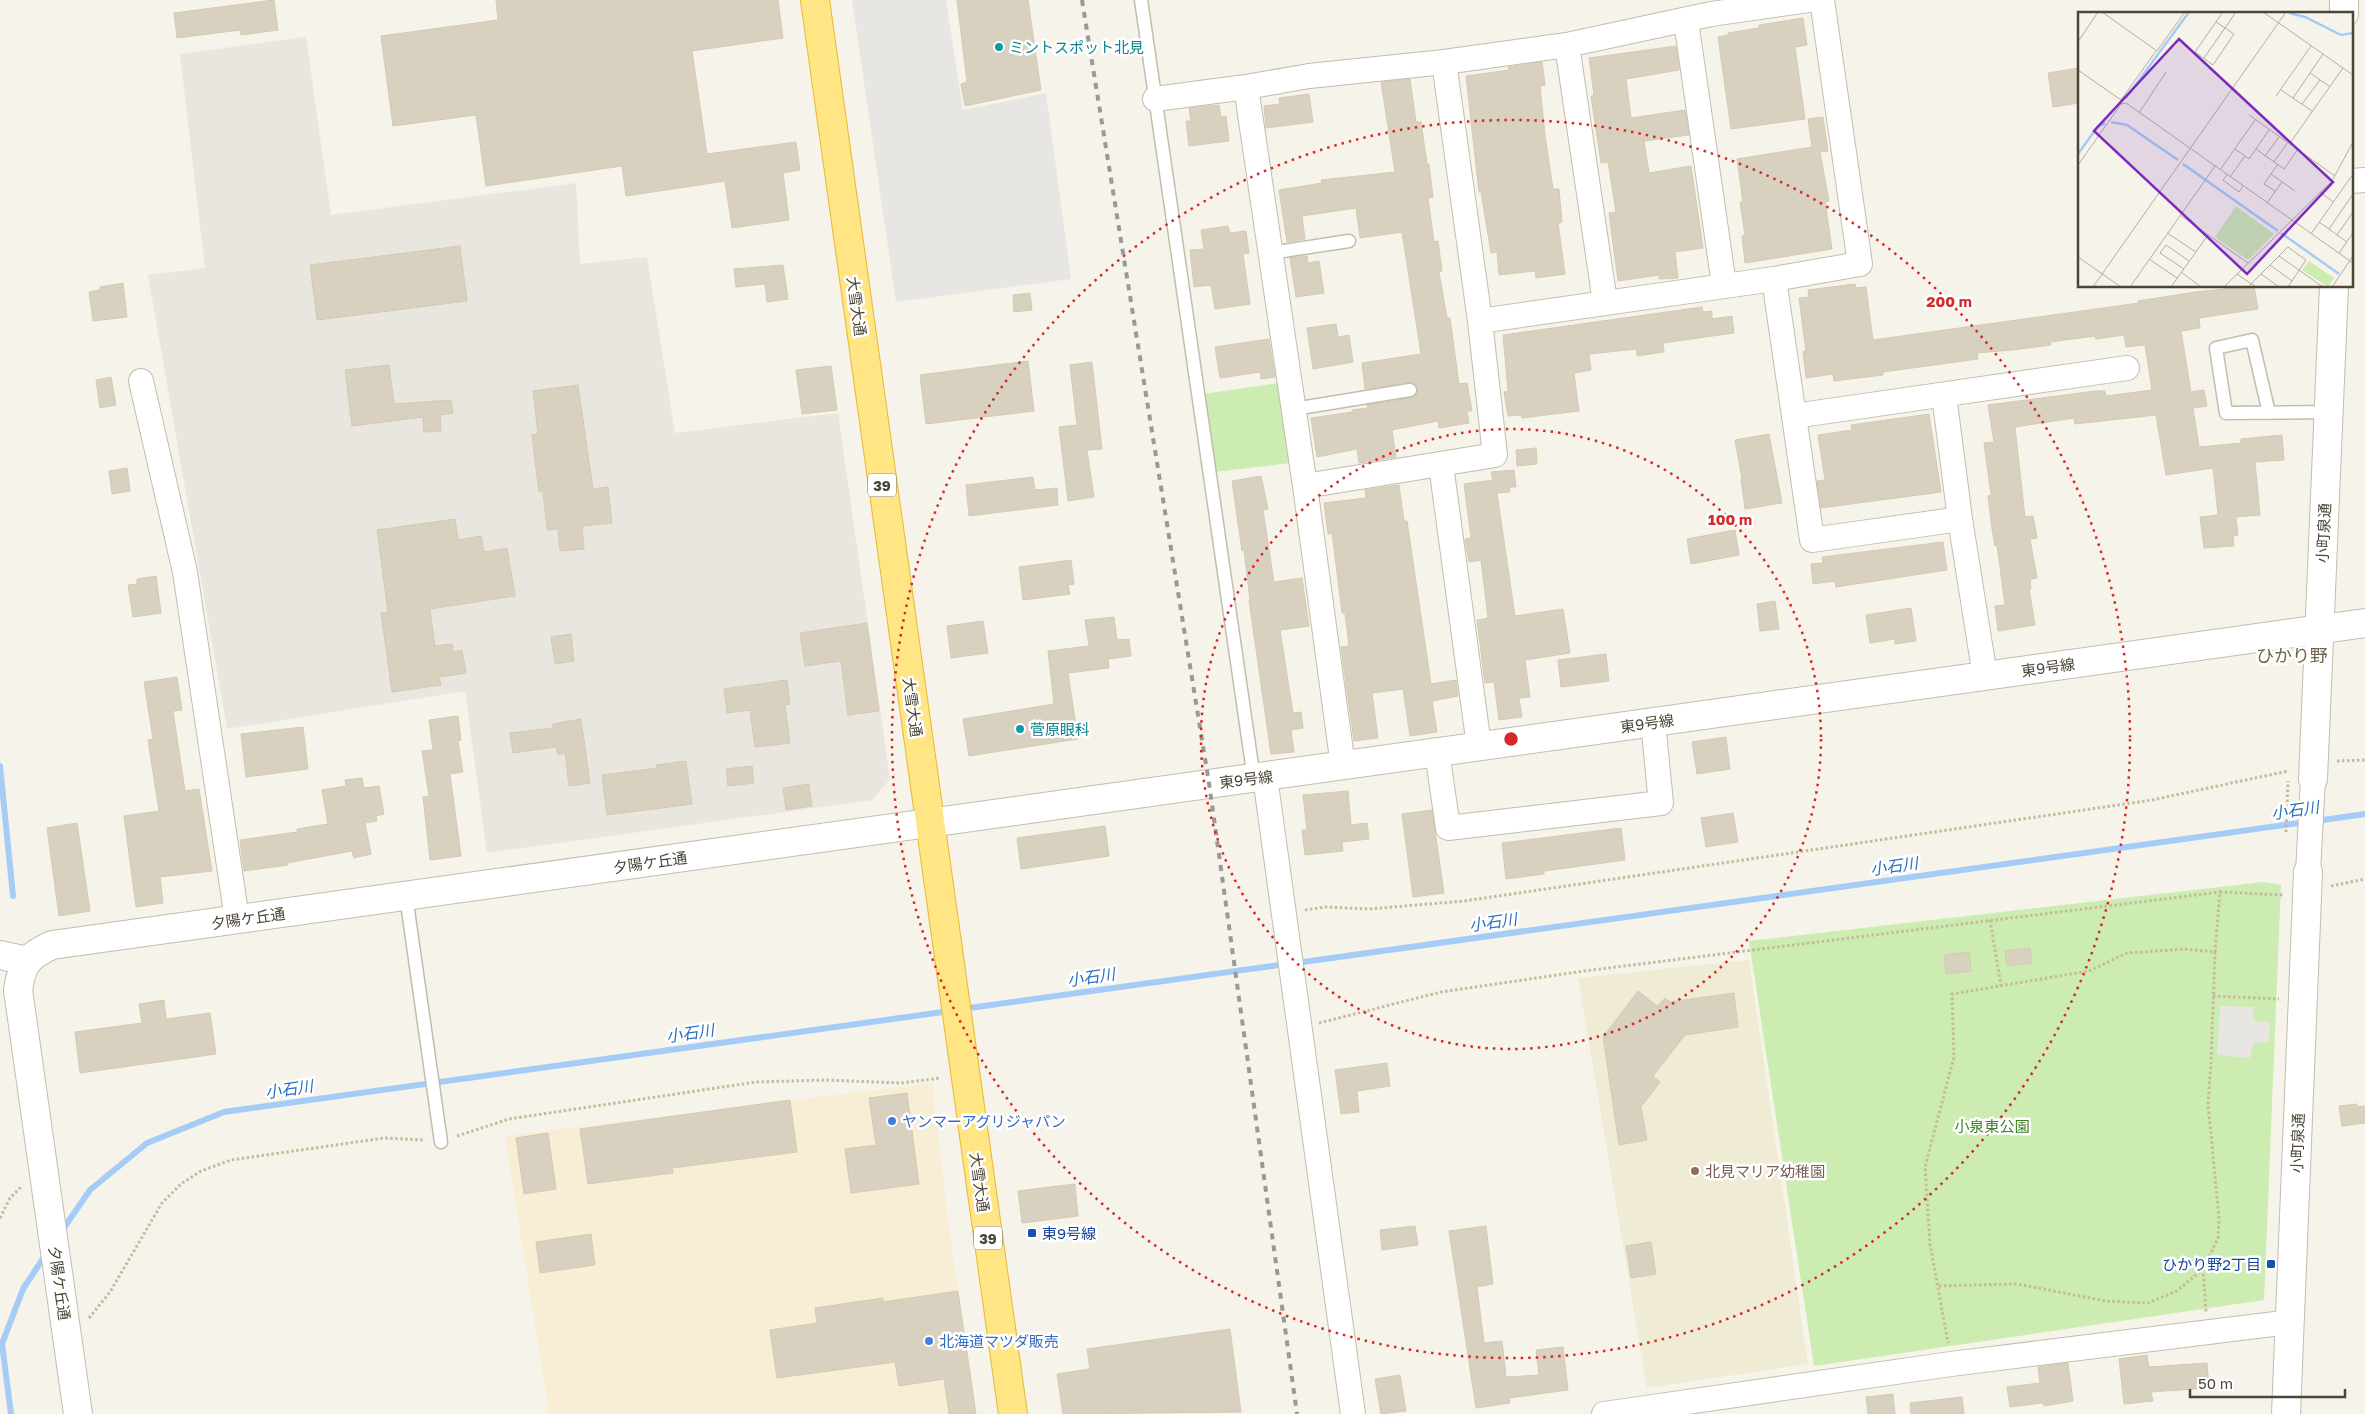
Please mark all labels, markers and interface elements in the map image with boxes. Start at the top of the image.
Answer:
inset map [2078,12,2352,288]
place label: ミントスポット北見 [1009,38,1144,56]
marker: ミントスポット北見 [993,41,1005,53]
street label: 大雪大通 [844,275,870,337]
text: 200 m [1926,292,1972,310]
road number: 39 [868,474,896,496]
street label: 小町泉通 [2312,503,2334,563]
text: 100 m [1708,510,1752,528]
district label: ひかり野 [2256,644,2328,666]
street label: 東9号線 [2020,654,2076,680]
street label: 大雪大通 [900,676,926,738]
street label: 東9号線 [1619,710,1675,736]
place label: 菅原眼科 [1030,720,1090,738]
marker: 菅原眼科 [1014,723,1026,735]
centre of rings [1502,730,1520,748]
street label: 東9号線 [1218,767,1274,791]
water label: 小石川 [2270,796,2322,823]
street label: 夕陽ケ丘通 [612,848,688,876]
water label: 小石川 [1869,852,1921,879]
street label: 夕陽ケ丘通 [210,904,286,932]
water label: 小石川 [1468,908,1520,935]
water label: 小石川 [1066,963,1118,990]
water label: 小石川 [665,1019,717,1046]
water label: 小石川 [264,1075,316,1102]
place label: ヤンマーアグリジャパン [902,1112,1066,1130]
street label: 小町泉通 [2287,1113,2307,1173]
marker: ヤンマーアグリジャパン [886,1115,898,1127]
park label: 小泉東公園 [1954,1117,2030,1135]
street label: 大雪大通 [967,1151,993,1213]
place label: 北見マリア幼稚園 [1705,1162,1825,1180]
marker: 北見マリア幼稚園 [1689,1165,1701,1177]
place label: 東9号線 [1042,1224,1096,1242]
road number: 39 [974,1226,1002,1250]
marker: 東9号線 [1026,1227,1038,1239]
street label: 夕陽ケ丘通 [46,1245,74,1321]
place label: ひかり野2丁目 [2162,1255,2261,1273]
marker: ひかり野2丁目 [2265,1258,2277,1270]
place label: 北海道マツダ販売 [939,1332,1059,1350]
marker: 北海道マツダ販売 [923,1335,935,1347]
scale bar [2190,1366,2345,1398]
text: 50 m [2198,1374,2233,1392]

